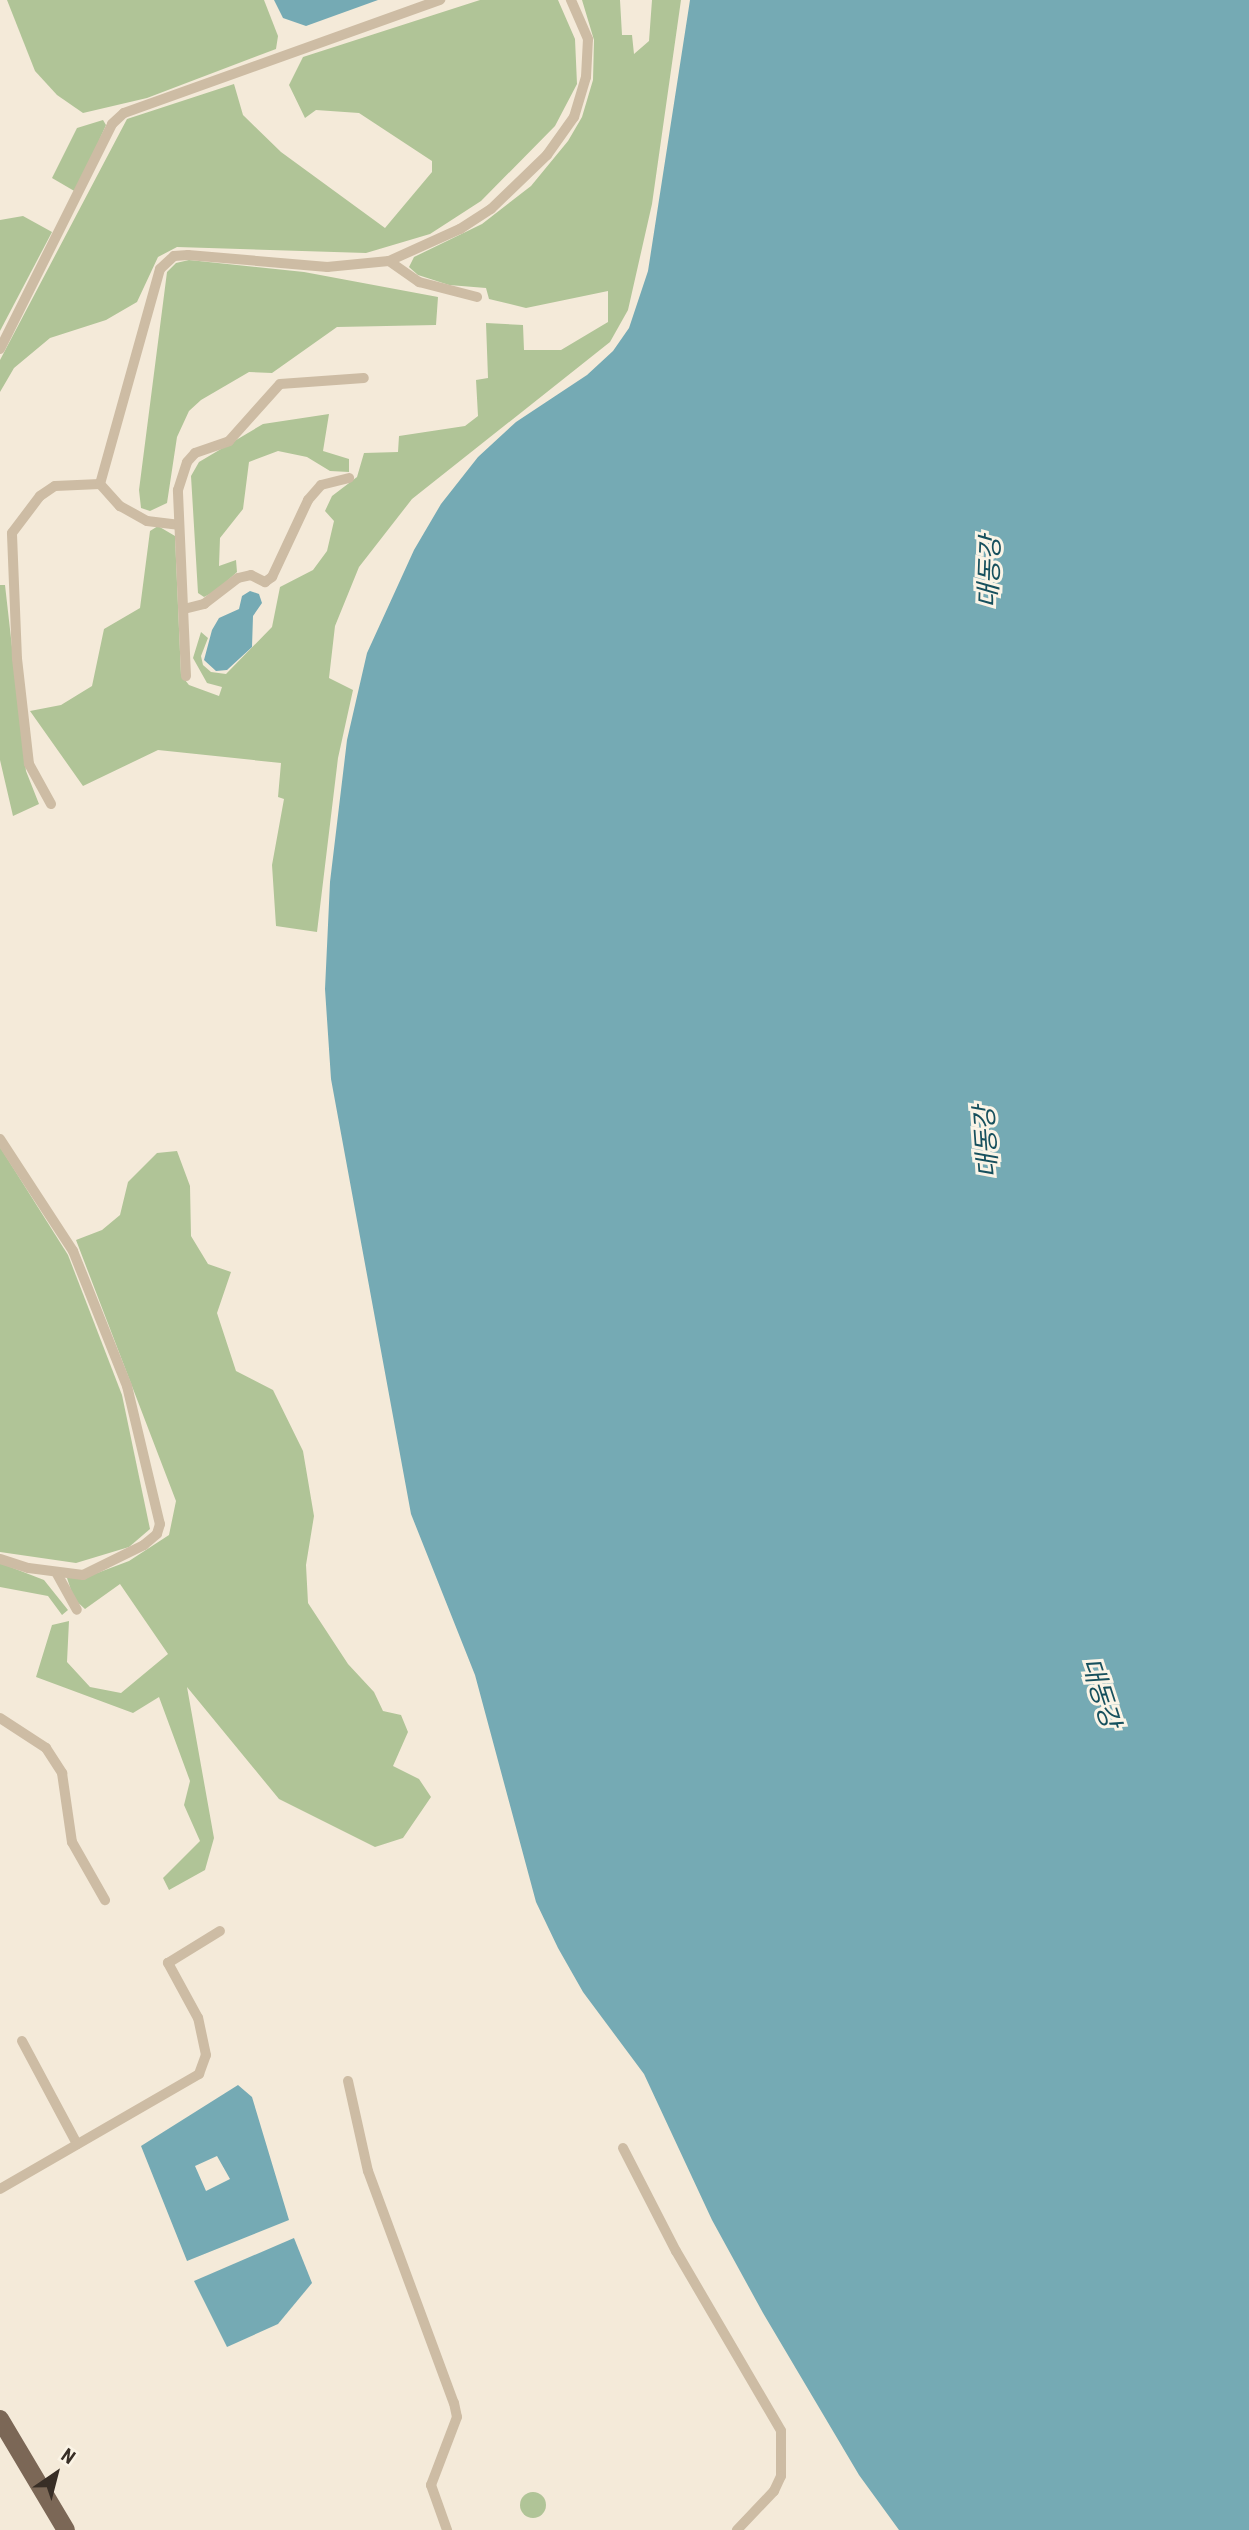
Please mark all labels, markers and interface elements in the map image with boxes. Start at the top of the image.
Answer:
water label: 대동강 [973,536,1007,608]
water label: 대동강 [969,1105,1005,1179]
water label: 대동강 [1074,1654,1126,1732]
north arrow [21,2439,91,2509]
text: N [57,2444,80,2469]

